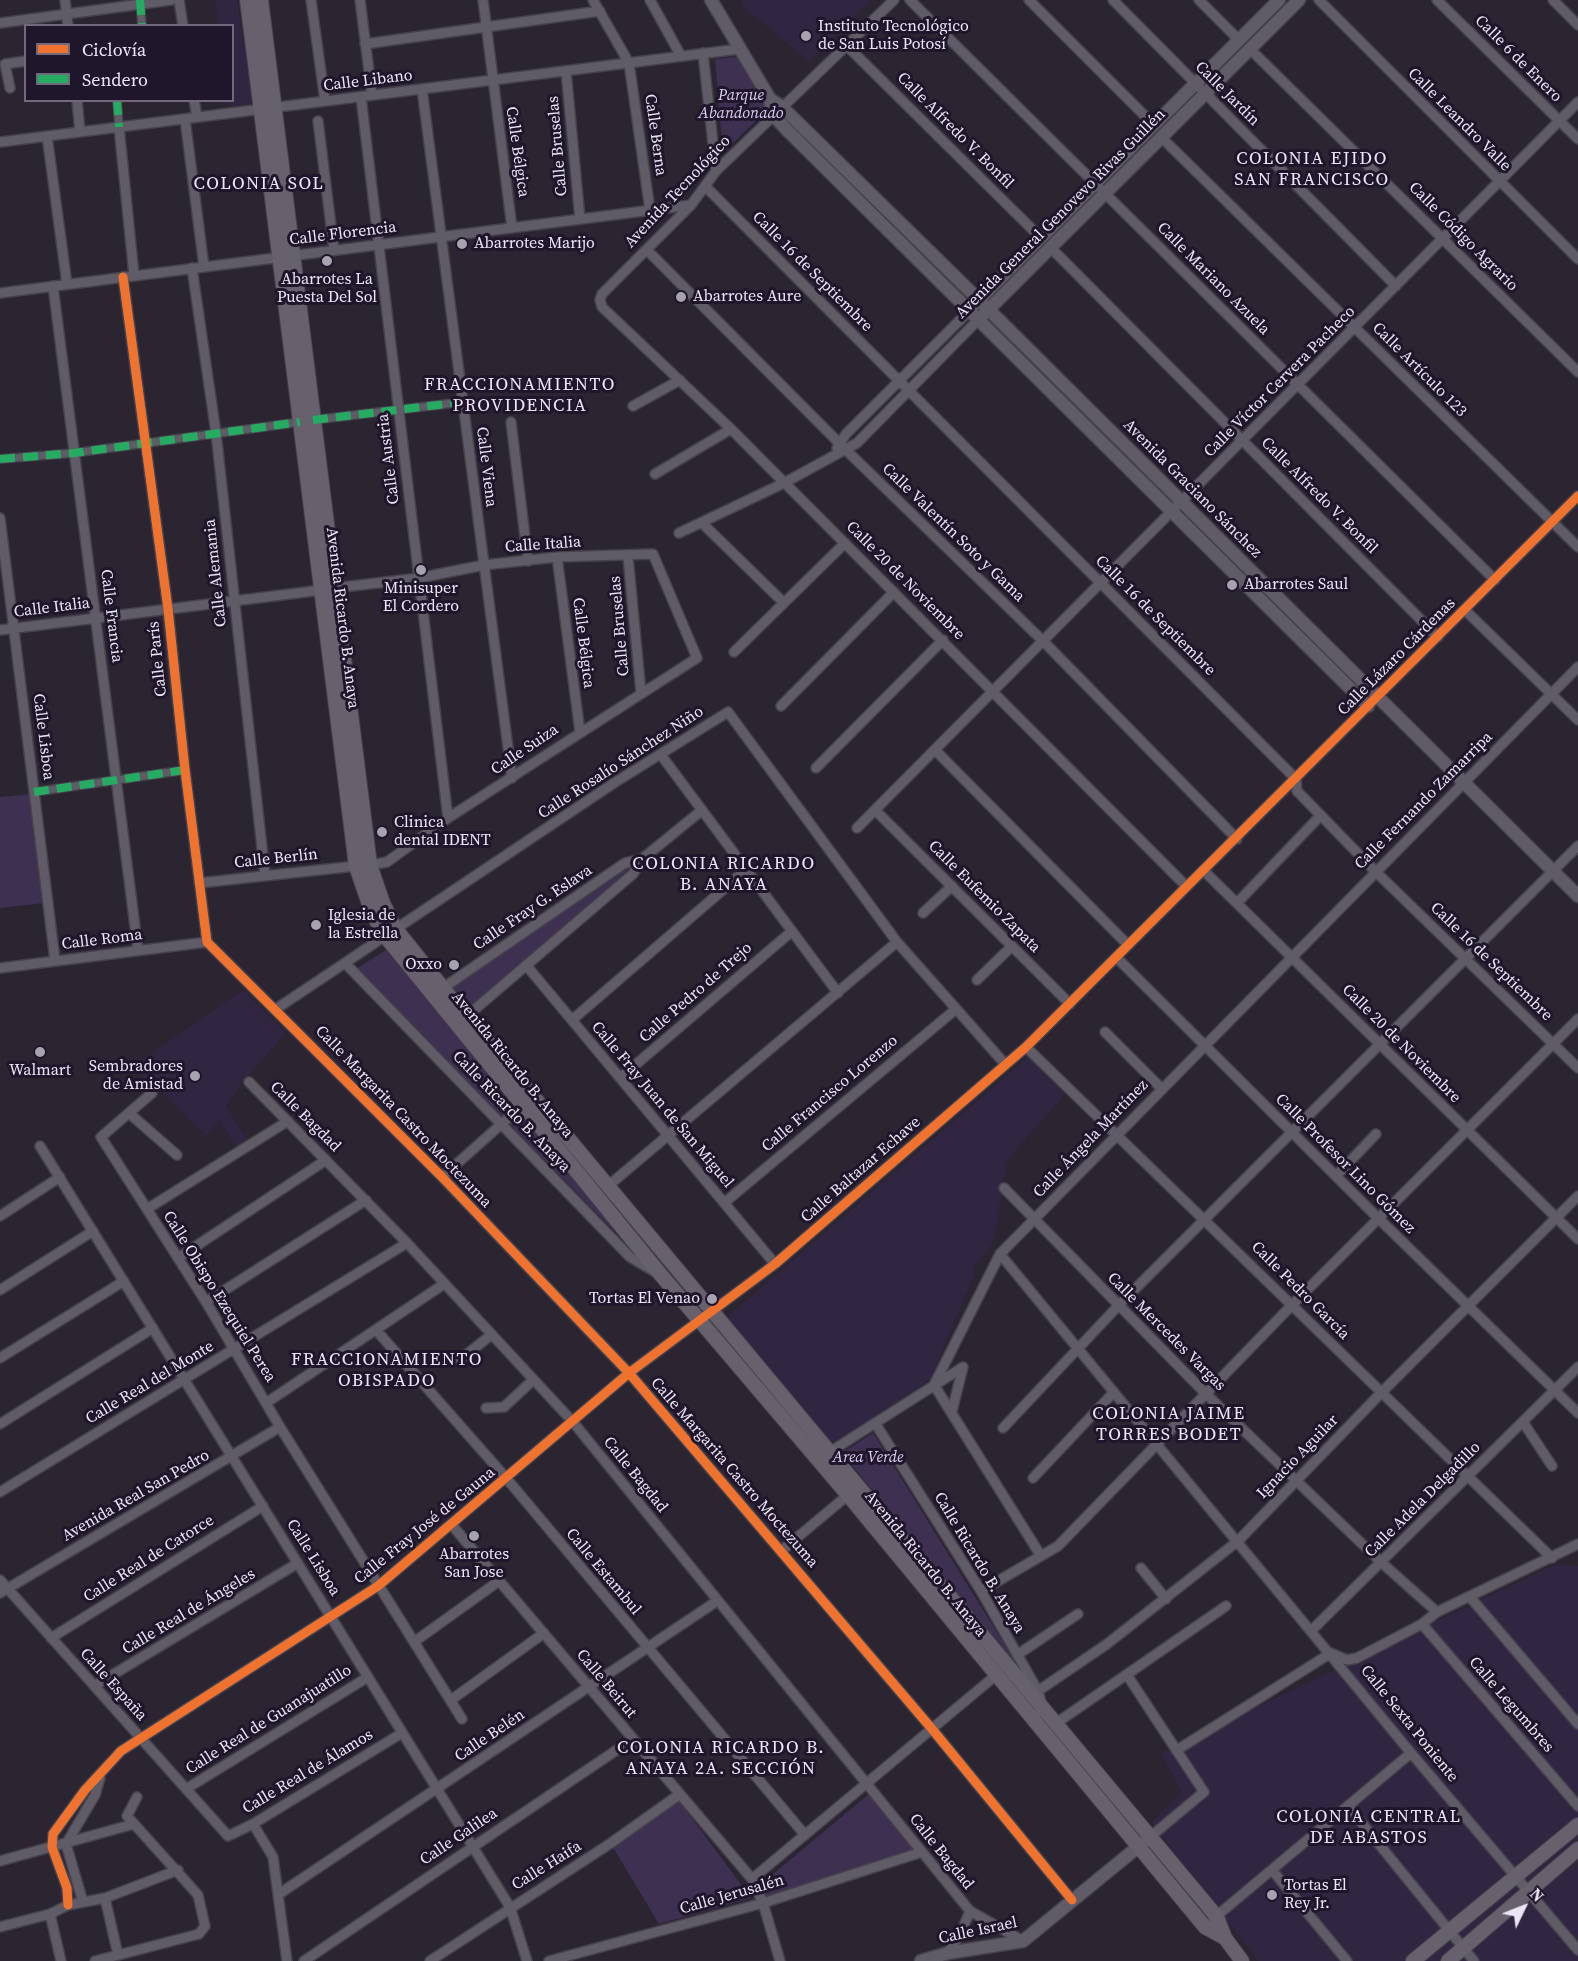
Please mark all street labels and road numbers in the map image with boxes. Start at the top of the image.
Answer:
street label: Calle 6 de Enero [1470,11,1566,107]
street label: Calle Jardín [1191,58,1263,130]
street label: Calle Leandro Valle [1403,64,1515,176]
street label: Calle Libano [322,66,414,96]
street label: Calle Alfredo V. Bonfil [893,69,1017,193]
street label: Calle Berna [640,93,670,177]
street label: Calle Bruselas [544,95,572,197]
street label: Calle Bélgica [501,105,533,199]
street label: Avenida General Genovevo Rivas Guillén [952,105,1170,323]
street label: Avenida Tecnológico [621,132,735,252]
street label: Calle Código Agrario [1404,178,1522,296]
street label: Calle 16 de Septiembre [748,208,876,336]
street label: Calle Florencia [288,218,398,250]
street label: Calle Mariano Azuela [1153,219,1273,339]
street label: Calle Víctor Cervera Pacheco [1200,302,1360,462]
street label: Calle Artículo 123 [1368,319,1470,421]
street label: Calle Austria [374,413,404,505]
street label: Avenida Graciano Sánchez [1119,416,1265,562]
street label: Calle Viena [472,426,500,508]
street label: Calle Alfredo V. Bonfil [1257,434,1381,558]
street label: Calle Valentín Soto y Gama [878,460,1028,606]
street label: Calle Alemania [201,518,231,628]
street label: Calle 20 de Noviembre [842,518,968,644]
street label: Avenida Ricardo B. Anaya [321,526,363,710]
street label: Calle Italia [504,533,582,557]
street label: Calle 16 de Septiembre [1091,552,1219,680]
street label: Calle Francia [96,568,126,664]
street label: Calle Bruselas [606,575,634,677]
street label: Calle Italia [13,594,91,622]
street label: Calle Lázaro Cárdenas [1334,594,1460,720]
street label: Calle Bélgica [568,596,598,690]
street label: Calle París [144,620,172,698]
street label: Calle Lisboa [28,693,58,781]
street label: Calle Rosalío Sánchez Niño [535,702,707,824]
street label: Calle Suiza [488,720,562,780]
street label: Calle Fernando Zamarripa [1351,728,1497,874]
street label: Calle Eufemio Zapata [924,837,1044,957]
street label: Calle Berlín [233,845,319,873]
street label: Calle Fray G. Eslava [470,861,596,955]
street label: Calle 16 de Septiembre [1426,899,1556,1025]
street label: Calle Roma [61,926,143,954]
street label: Calle Pedro de Trejo [636,939,756,1047]
street label: Calle 20 de Noviembre [1338,981,1464,1107]
street label: Avenida Ricardo B. Anaya [447,988,577,1142]
street label: Calle Fray Juan de San Miguel [587,1018,737,1192]
street label: Calle Margarita Castro Moctezuma [311,1022,495,1212]
street label: Calle Francisco Lorenzo [758,1031,902,1157]
street label: Calle Ricardo B. Anaya [448,1047,574,1177]
street label: Calle Ángela Martínez [1030,1076,1152,1202]
street label: Calle Bagdad [266,1078,344,1156]
street label: Calle Profesor Lino Gómez [1271,1090,1419,1238]
street label: Calle Baltazar Echave [797,1113,925,1227]
street label: Calle Obispo Ezequiel Perea [158,1208,280,1386]
street label: Calle Pedro García [1247,1238,1353,1344]
street label: Calle Mercedes Vargas [1103,1269,1229,1395]
street label: Calle Real del Monte [82,1337,218,1429]
street label: Calle Margarita Castro Moctezuma [646,1374,822,1572]
street label: Ignacio Aguilar [1253,1411,1343,1503]
street label: Calle Bagdad [599,1433,671,1517]
street label: Calle Adela Delgadillo [1361,1438,1485,1562]
street label: Avenida Real San Pedro [59,1446,213,1546]
street label: Calle Fray José de Gauna [351,1463,499,1589]
street label: Avenida Ricardo B. Anaya [860,1487,990,1641]
street label: Calle Ricardo B. Anaya [929,1489,1029,1637]
street label: Calle Real de Catorce [80,1511,218,1607]
street label: Calle Lisboa [282,1516,344,1600]
street label: Calle Estambul [561,1525,645,1619]
street label: Calle Real de Ángeles [119,1565,259,1659]
street label: Calle España [75,1645,151,1725]
street label: Calle Beirut [572,1646,640,1722]
street label: Calle Legumbres [1464,1653,1558,1757]
street label: Calle Real de Guanajuatillo [183,1661,355,1779]
street label: Calle Sexta Poniente [1356,1662,1462,1786]
street label: Calle Belén [451,1706,529,1766]
street label: Calle Real de Álamos [239,1725,377,1819]
street label: Calle Galilea [417,1804,501,1870]
street label: Calle Bagdad [905,1810,977,1894]
street label: Calle Haifa [509,1837,585,1895]
street label: Calle Jerusalén [678,1871,786,1919]
street label: Calle Israel [937,1913,1019,1949]

